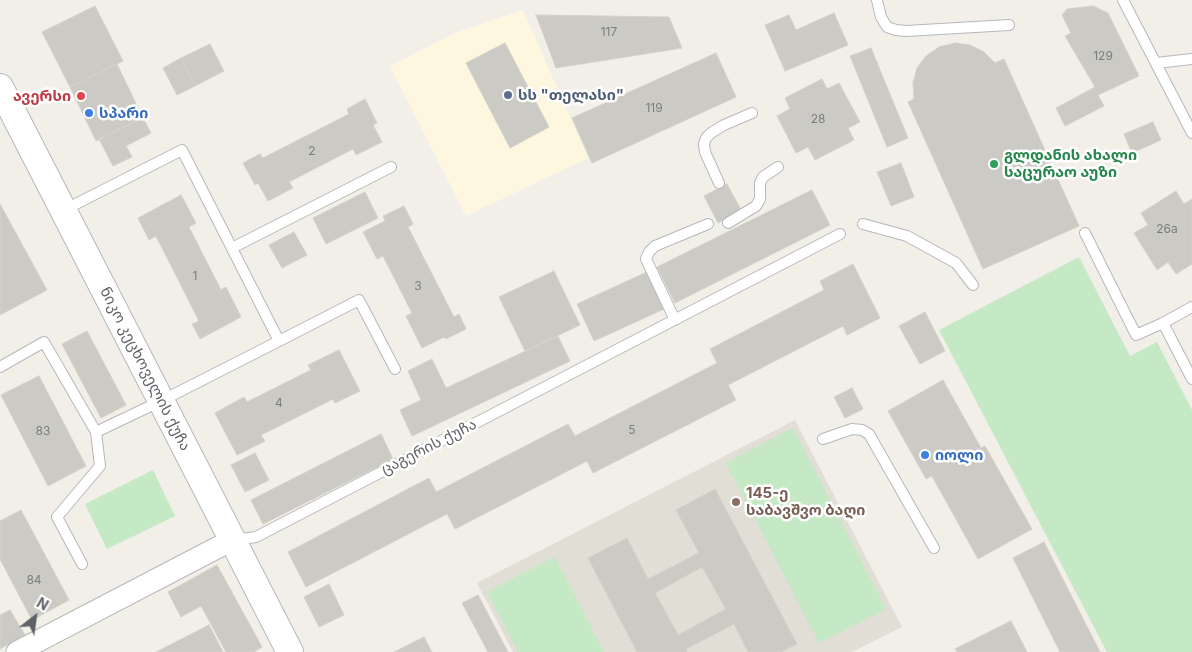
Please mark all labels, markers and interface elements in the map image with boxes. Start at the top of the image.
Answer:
house number: 117 [601,25,617,39]
house number: 129 [1093,49,1113,63]
place label: სს "თელასი" [518,86,624,104]
place label: ავერსი [13,87,71,105]
marker: სს "თელასი" [502,89,514,101]
marker: ავერსი [75,90,87,102]
house number: 119 [645,101,663,115]
place label: სპარი [99,104,148,122]
marker: სპარი [83,107,95,119]
house number: 28 [811,112,825,126]
house number: 2 [308,144,316,158]
place label: გლდანის ახალი საცურაო აუზი [1004,146,1137,181]
marker: გლდანის ახალი საცურაო აუზი [988,158,1000,170]
house number: 26a [1156,222,1178,236]
house number: 1 [193,269,197,283]
house number: 3 [414,279,422,293]
street label: ნიკო კეცხოველის ქუჩა [96,284,194,454]
house number: 4 [275,396,283,410]
street label: ცაგერის ქუჩა [378,415,480,479]
house number: 5 [628,423,636,437]
house number: 83 [36,424,50,438]
place label: იოლი [935,446,983,464]
marker: იოლი [919,449,931,461]
place label: 145-ე საბავშვო ბაღი [746,484,865,519]
marker: 145-ე საბავშვო ბაღი [730,496,742,508]
house number: 84 [26,573,42,587]
north arrow [10,592,60,642]
text: N [34,594,52,614]

